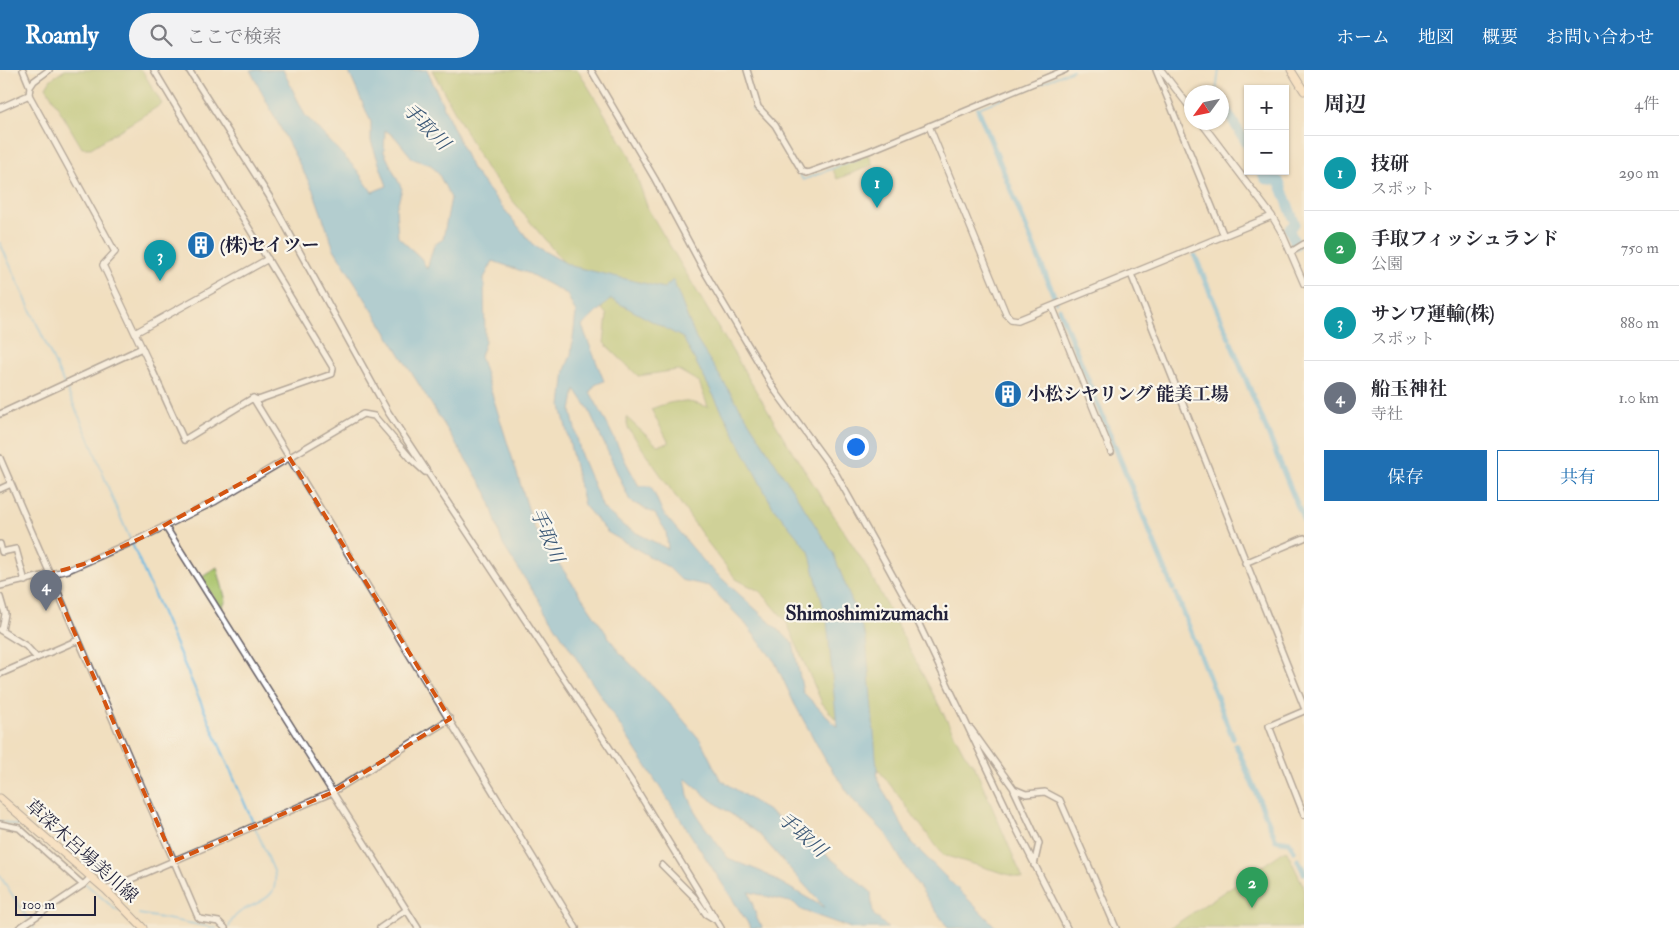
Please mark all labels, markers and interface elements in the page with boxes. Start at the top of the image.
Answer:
search box [129,13,479,58]
text: Roamly [25,20,99,51]
icon: search [147,21,175,49]
text: ここで検索 [187,25,282,49]
text: ホーム [1336,26,1390,49]
text: 地図 [1418,26,1454,49]
text: 概要 [1482,26,1518,49]
text: お問い合わせ [1546,26,1654,49]
north arrow [1184,85,1229,130]
map controls [1244,85,1289,175]
button: + [1244,85,1289,130]
text: 周辺 [1324,91,1366,118]
text: 4件 [1634,94,1659,114]
water label: 手取川 [398,98,456,157]
button: − [1244,130,1289,175]
text: 技研 [1371,152,1409,176]
text: 1 [1337,163,1343,183]
text: 290 m [1619,163,1659,183]
pin: 1 [861,167,893,208]
text: スポット [1371,179,1435,199]
text: 手取フィッシュランド [1371,227,1559,251]
building icon: (株)セイツー [186,230,216,260]
place label: (株)セイツー [220,234,319,257]
text: 2 [1336,238,1344,258]
text: 750 m [1621,238,1659,258]
pin: 3 [144,240,176,281]
text: 公園 [1371,254,1403,274]
text: サンワ運輸(株) [1371,302,1494,326]
text: 3 [1337,313,1343,333]
text: 880 m [1620,313,1659,333]
text: スポット [1371,329,1435,349]
text: 船玉神社 [1371,377,1447,401]
building icon: 小松シヤリング 能美工場 [993,379,1023,409]
place label: 小松シヤリング 能美工場 [1027,383,1228,406]
text: 4 [1336,388,1344,408]
text: 1.0 km [1619,388,1659,408]
text: 寺社 [1371,404,1403,424]
your location [843,434,869,460]
button: 保存 [1324,450,1487,501]
button: 共有 [1497,450,1659,501]
water label: 手取川 [525,504,570,568]
pin: 4 [30,570,62,611]
district label: Shimoshimizumachi [785,601,949,626]
street label: 草深木呂場美川線 [20,795,143,908]
water label: 手取川 [773,807,833,864]
pin: 2 [1236,867,1268,908]
scale bar [15,893,96,916]
text: 100 m [22,896,55,913]

